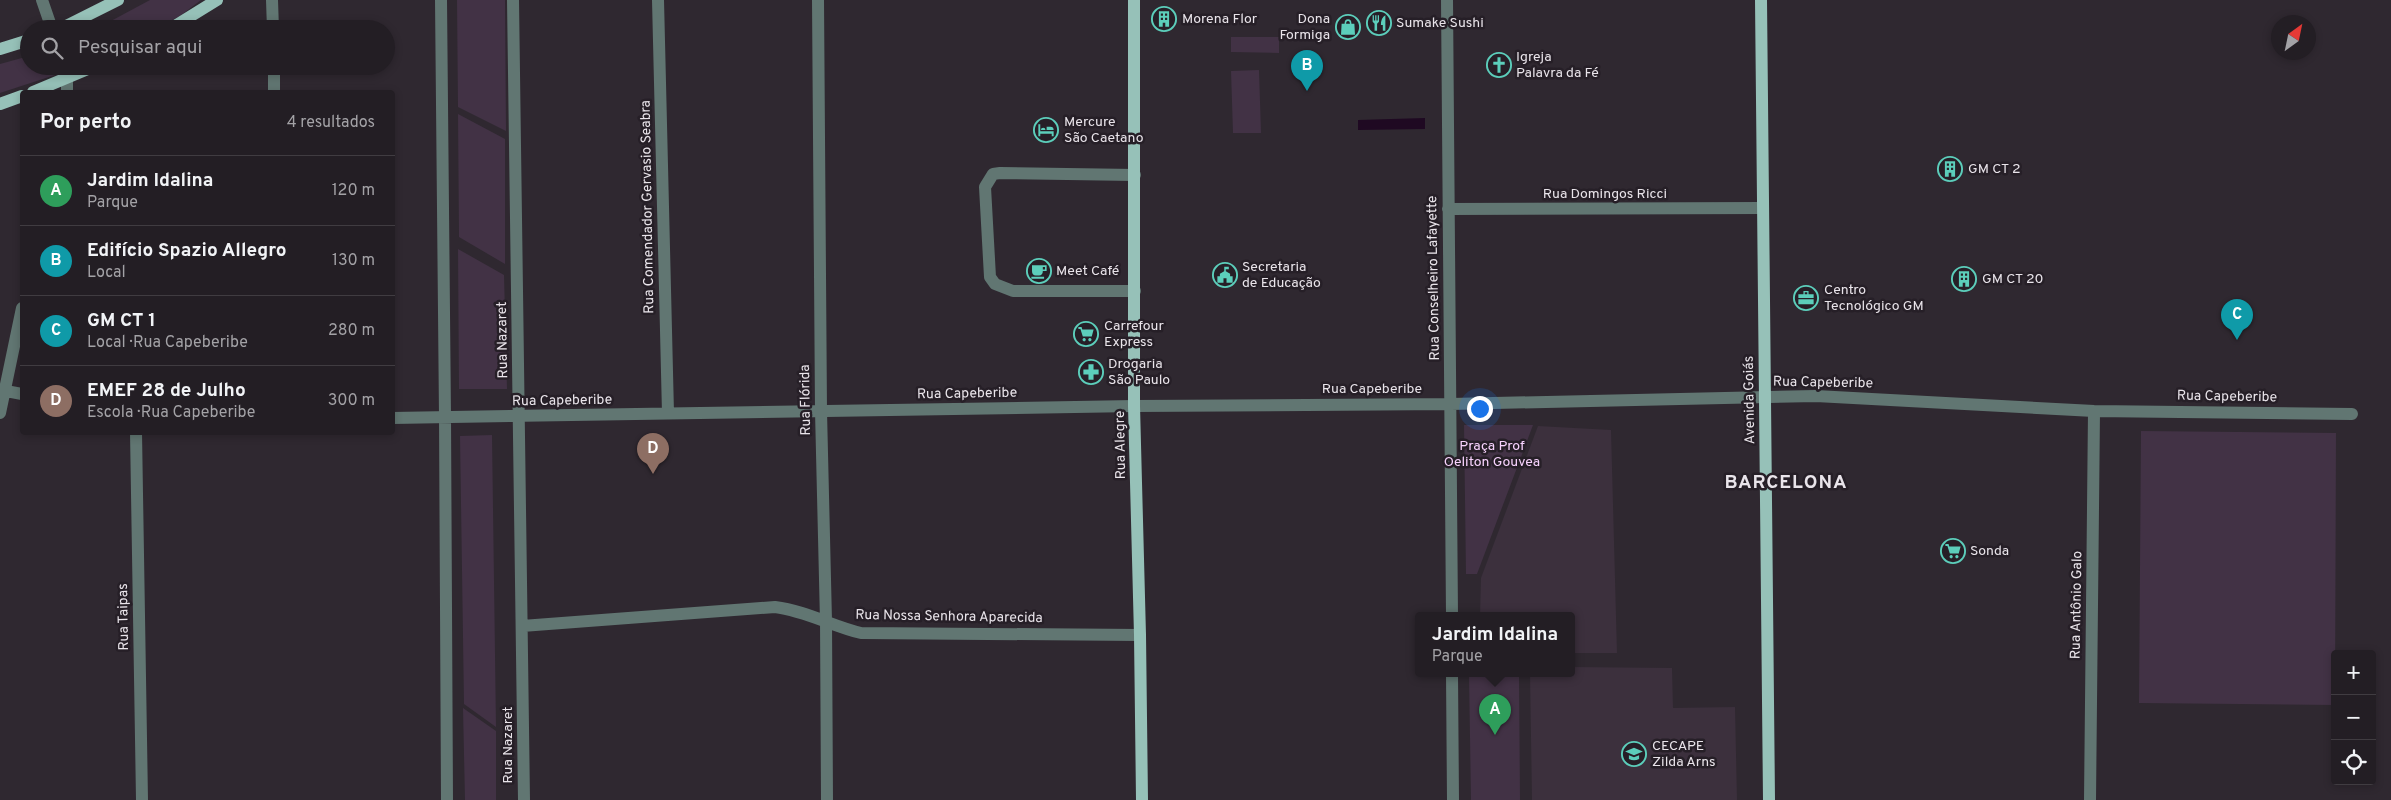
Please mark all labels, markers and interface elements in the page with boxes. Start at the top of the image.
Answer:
building icon: Morena Flor [1151,6,1177,32]
restaurant icon: Sumake Sushi [1366,10,1392,36]
place label: Morena Flor [1182,11,1258,28]
place label: Dona Formiga [1279,11,1330,44]
shop icon: Dona Formiga [1335,14,1361,40]
place label: Sumake Sushi [1396,15,1484,32]
north arrow [2271,15,2316,60]
search box [20,20,395,75]
icon: search [38,34,66,62]
text: Pesquisar aqui [78,36,202,60]
place label: Igreja Palavra da Fé [1516,49,1599,82]
pin: B [1291,50,1323,91]
church icon: Igreja Palavra da Fé [1486,52,1512,78]
street label: Rua Comendador Gervasio Seabra [638,100,658,314]
text: Por perto [40,109,132,136]
text: 4 resultados [287,113,375,133]
place label: Mercure São Caetano [1064,114,1144,147]
hotel icon: Mercure São Caetano [1033,117,1059,143]
building icon: GM CT 2 [1937,156,1963,182]
place label: GM CT 2 [1968,161,2021,178]
text: Jardim Idalina [87,169,213,193]
text: A [50,181,62,201]
text: 120 m [332,181,375,201]
street label: Rua Domingos Ricci [1543,186,1667,203]
text: Parque [87,193,138,213]
street label: Rua Conselheiro Lafayette [1424,195,1444,361]
text: Edifício Spazio Allegro [87,239,287,263]
text: B [50,251,62,271]
text: 130 m [332,251,375,271]
cafe icon: Meet Café [1026,258,1052,284]
place label: Secretaria de Educação [1242,259,1321,292]
public building icon: Secretaria de Educação [1212,262,1238,288]
text: Local [87,263,126,283]
place label: Meet Café [1056,263,1119,280]
building icon: GM CT 20 [1951,266,1977,292]
place label: GM CT 20 [1982,271,2044,288]
place label: Centro Tecnológico GM [1824,282,1924,315]
office icon: Centro Tecnológico GM [1793,285,1819,311]
pin: C [2221,299,2253,340]
street label: Rua Nazaret [494,301,512,379]
text: GM CT 1 [87,309,156,333]
place label: Carrefour Express [1104,318,1164,351]
text: C [51,321,61,341]
text: 280 m [328,321,375,341]
supermarket icon: Carrefour Express [1073,321,1099,347]
text: Local · Rua Capeberibe [87,333,248,353]
place label: Drogaria São Paulo [1108,356,1170,389]
street label: Avenida Goiás [1741,356,1759,444]
pharmacy icon: Drogaria São Paulo [1078,359,1104,385]
street label: Rua Flórida [797,364,815,436]
street label: Rua Capeberibe [1773,374,1873,392]
text: EMEF 28 de Julho [87,379,246,403]
street label: Rua Capeberibe [1322,381,1422,398]
street label: Rua Capeberibe [917,385,1017,403]
street label: Rua Capeberibe [2177,388,2277,406]
text: D [50,391,62,411]
text: 300 m [328,391,375,411]
street label: Rua Capeberibe [512,392,612,410]
your location [1467,396,1493,422]
text: Escola · Rua Capeberibe [87,403,255,423]
street label: Rua Alegre [1112,410,1130,480]
pin: D [637,433,669,474]
park label: Praça Prof Oeliton Gouvea [1444,438,1540,471]
district label: BARCELONA [1724,471,1848,495]
supermarket icon: Sonda [1940,538,1966,564]
place label: Sonda [1970,543,2009,560]
street label: Rua Antônio Galo [2068,550,2086,659]
street label: Rua Taipas [115,583,133,651]
street label: Rua Nossa Senhora Aparecida [855,607,1043,627]
popup [1415,612,1575,677]
text: Jardim Idalina [1432,623,1558,647]
text: Parque [1432,647,1483,667]
map controls [2331,650,2376,785]
button: + [2331,650,2376,695]
pin: A [1479,694,1511,735]
button: − [2331,695,2376,740]
street label: Rua Nazaret [500,707,517,784]
place label: CECAPE Zilda Arns [1652,738,1716,771]
button: locate [2331,740,2376,785]
school or university icon: CECAPE Zilda Arns [1621,741,1647,767]

